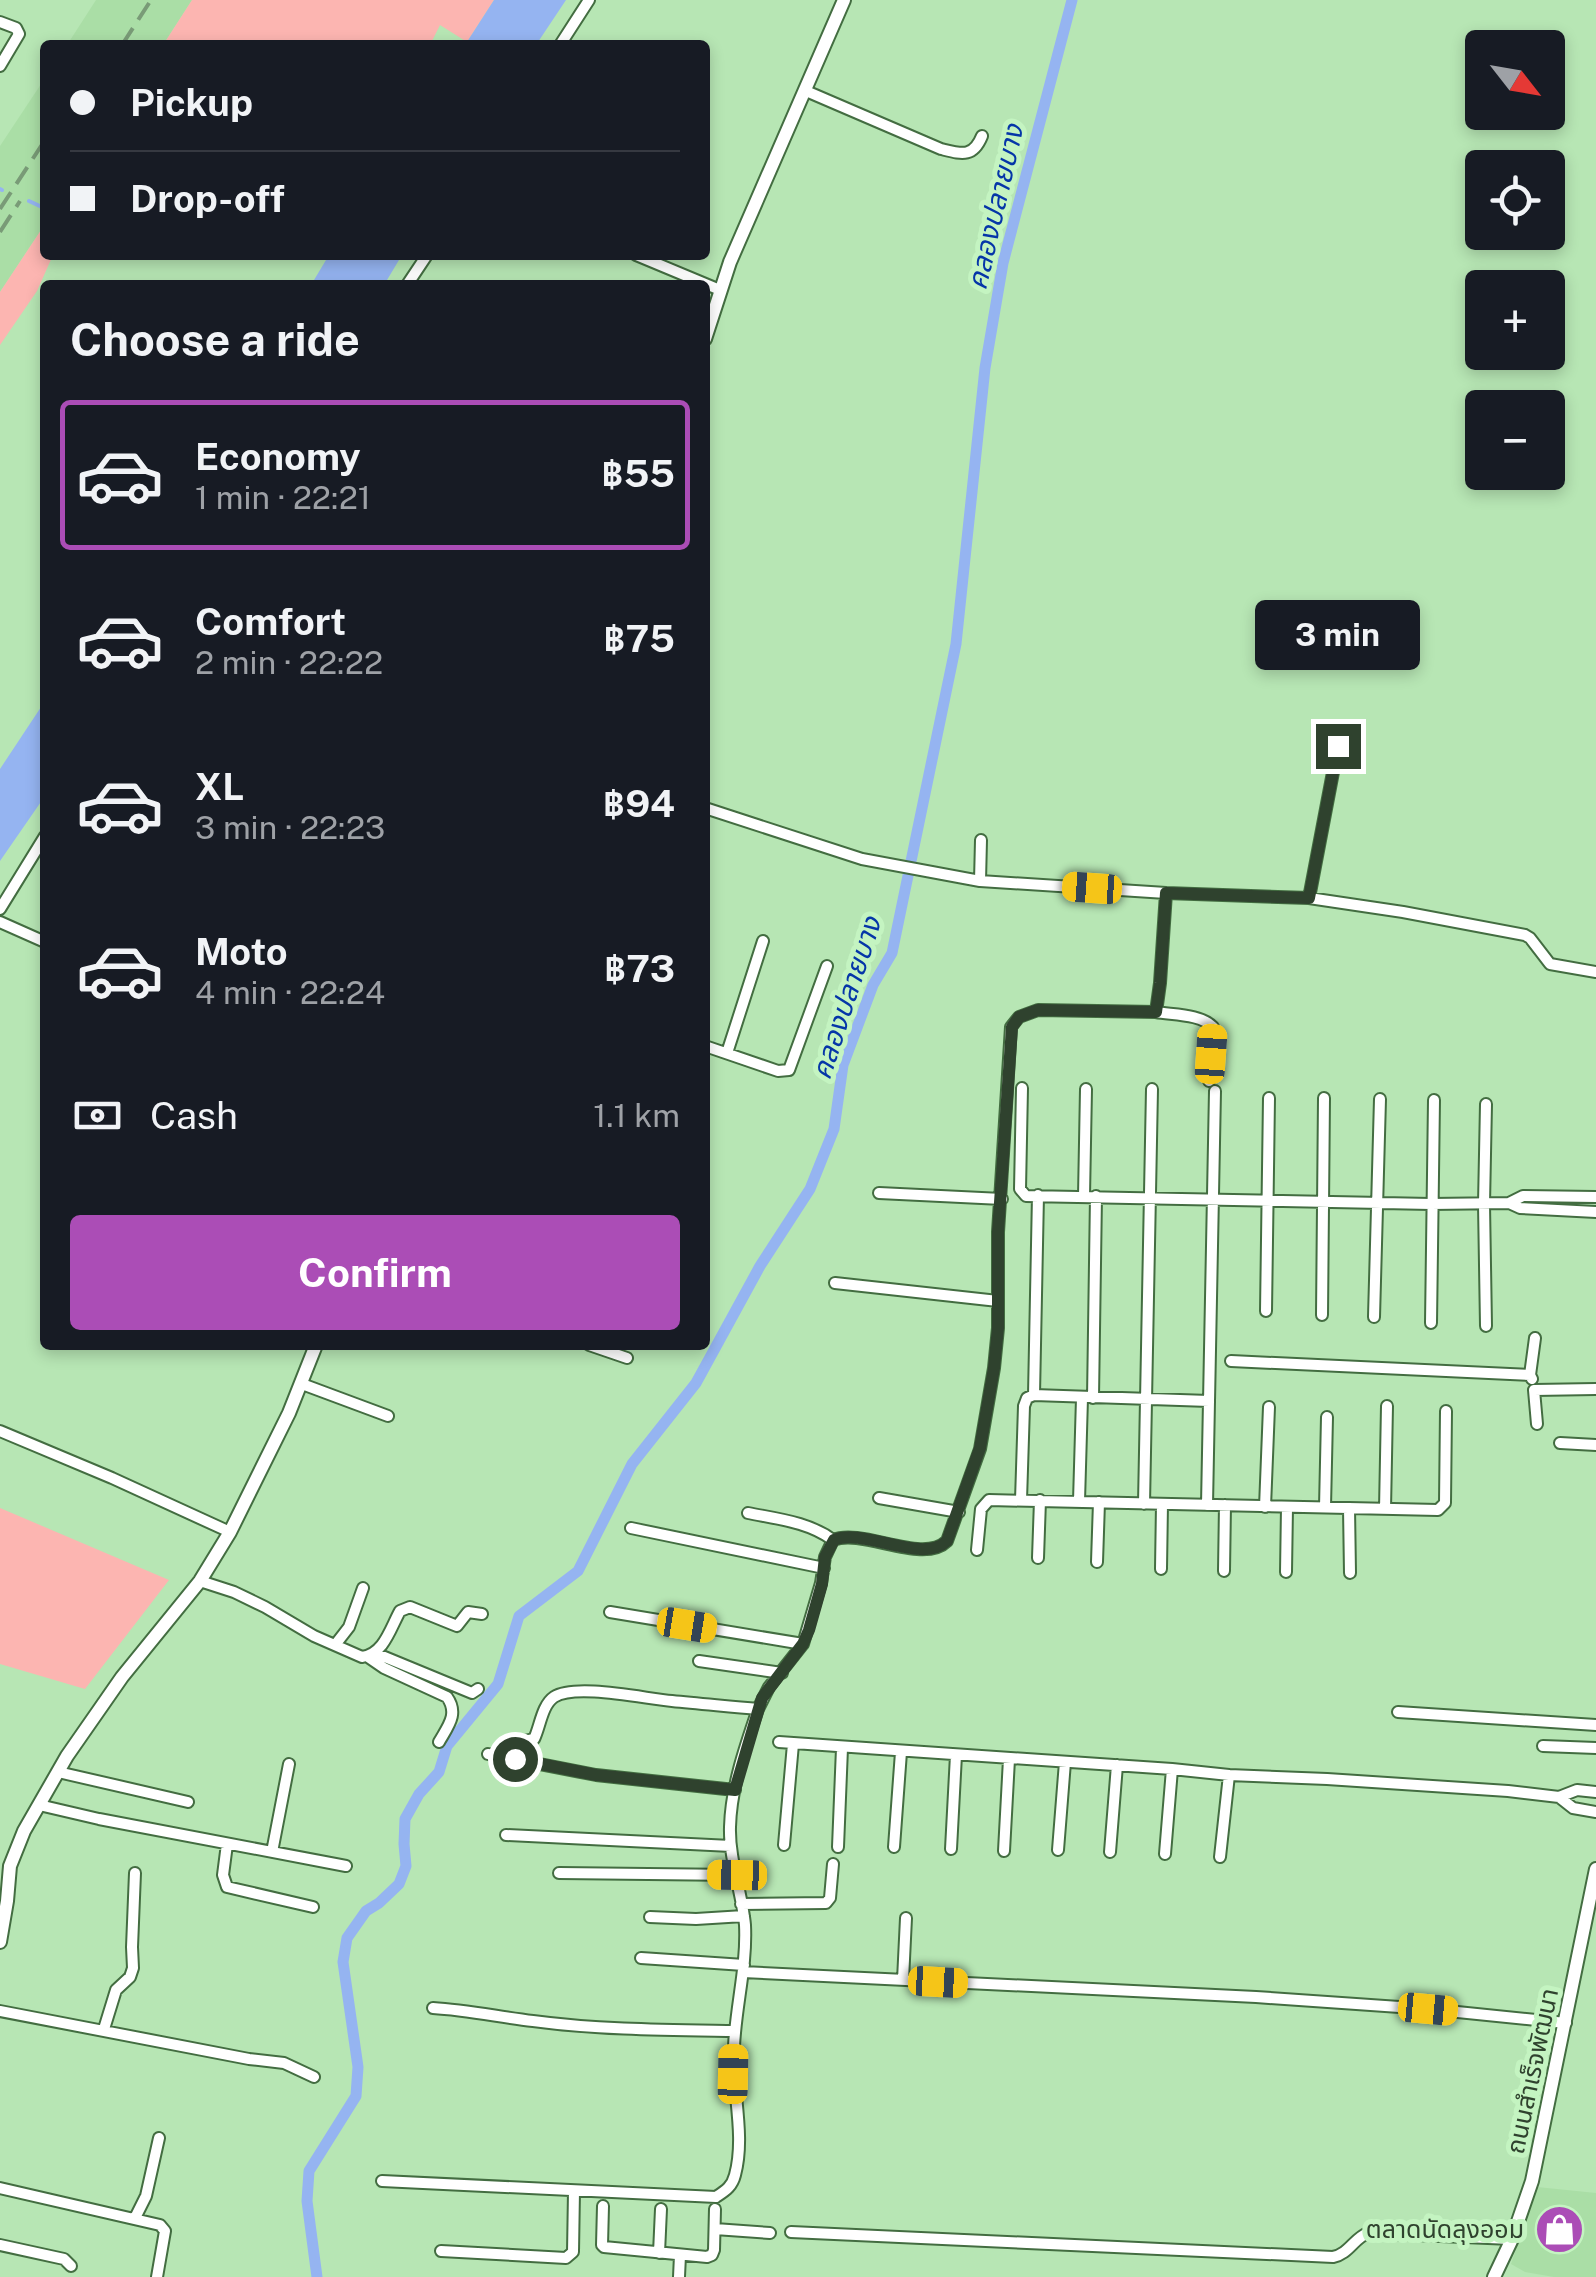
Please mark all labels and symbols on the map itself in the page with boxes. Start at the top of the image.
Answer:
north arrow [1465,30,1565,130]
water label: คลองปลายบาง [959,119,1030,293]
callout: 3 min [1256,601,1420,671]
route end [1316,724,1361,769]
car [1061,871,1123,905]
water label: คลองปลายบาง [804,911,888,1083]
car [1194,1023,1228,1085]
car [655,1605,719,1645]
route start [493,1737,538,1782]
car [707,1859,767,1891]
car [907,1965,969,1999]
street label: ถนนสำเร็จพัฒนา [1500,1986,1564,2156]
car [1397,1991,1459,2027]
car [717,2044,749,2104]
shop icon: ตลาดนัดลุงออม [1533,2203,1585,2255]
place label: ตลาดนัดลุงออม [1366,2214,1524,2245]

